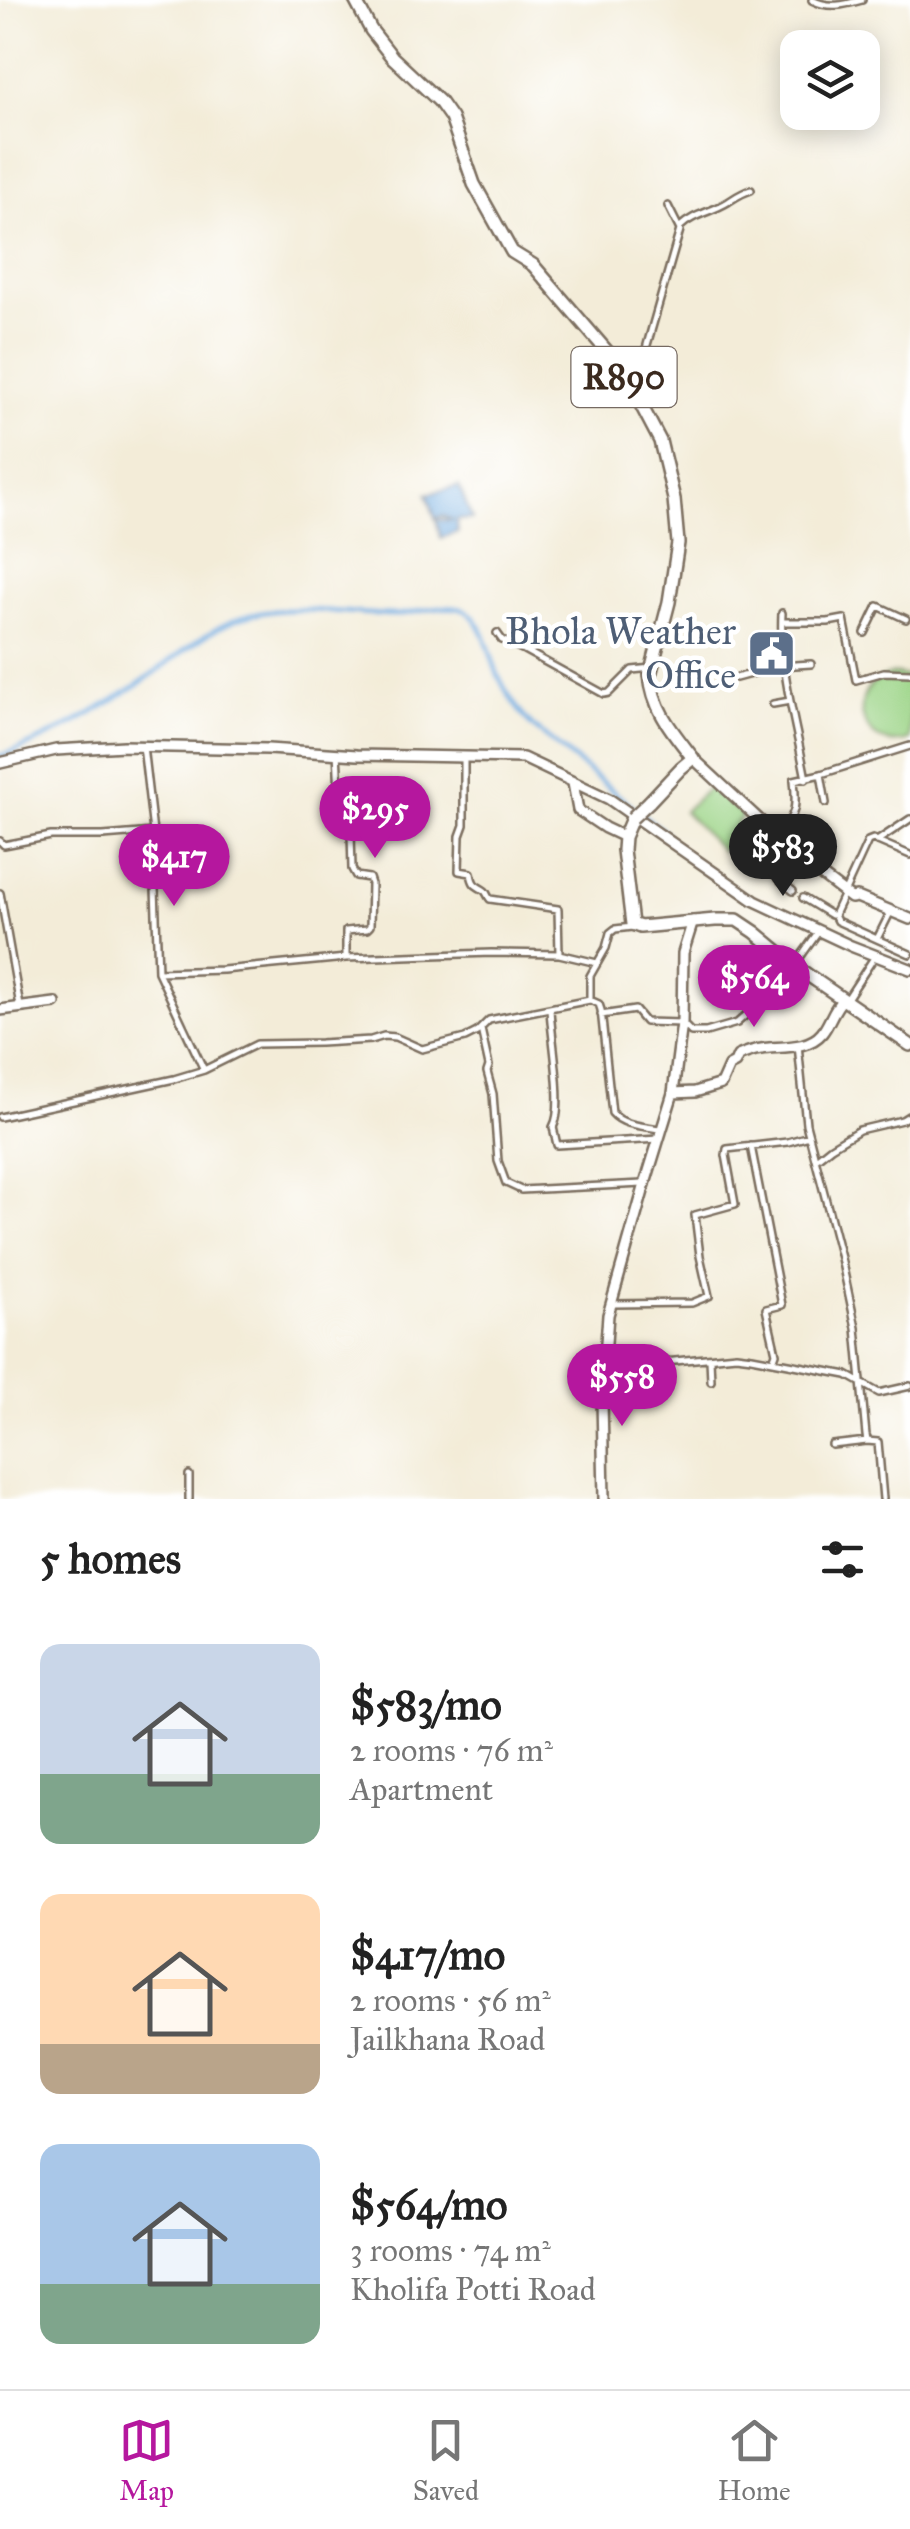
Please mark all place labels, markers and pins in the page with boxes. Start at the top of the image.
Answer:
place label: Bhola Weather Office [505,608,737,698]
public building icon: Bhola Weather Office [745,627,797,679]
pin: $295 [316,776,434,861]
pin: $583 [724,814,842,899]
pin: $417 [115,824,233,909]
pin: $564 [695,945,813,1030]
pin: $558 [563,1344,681,1429]

